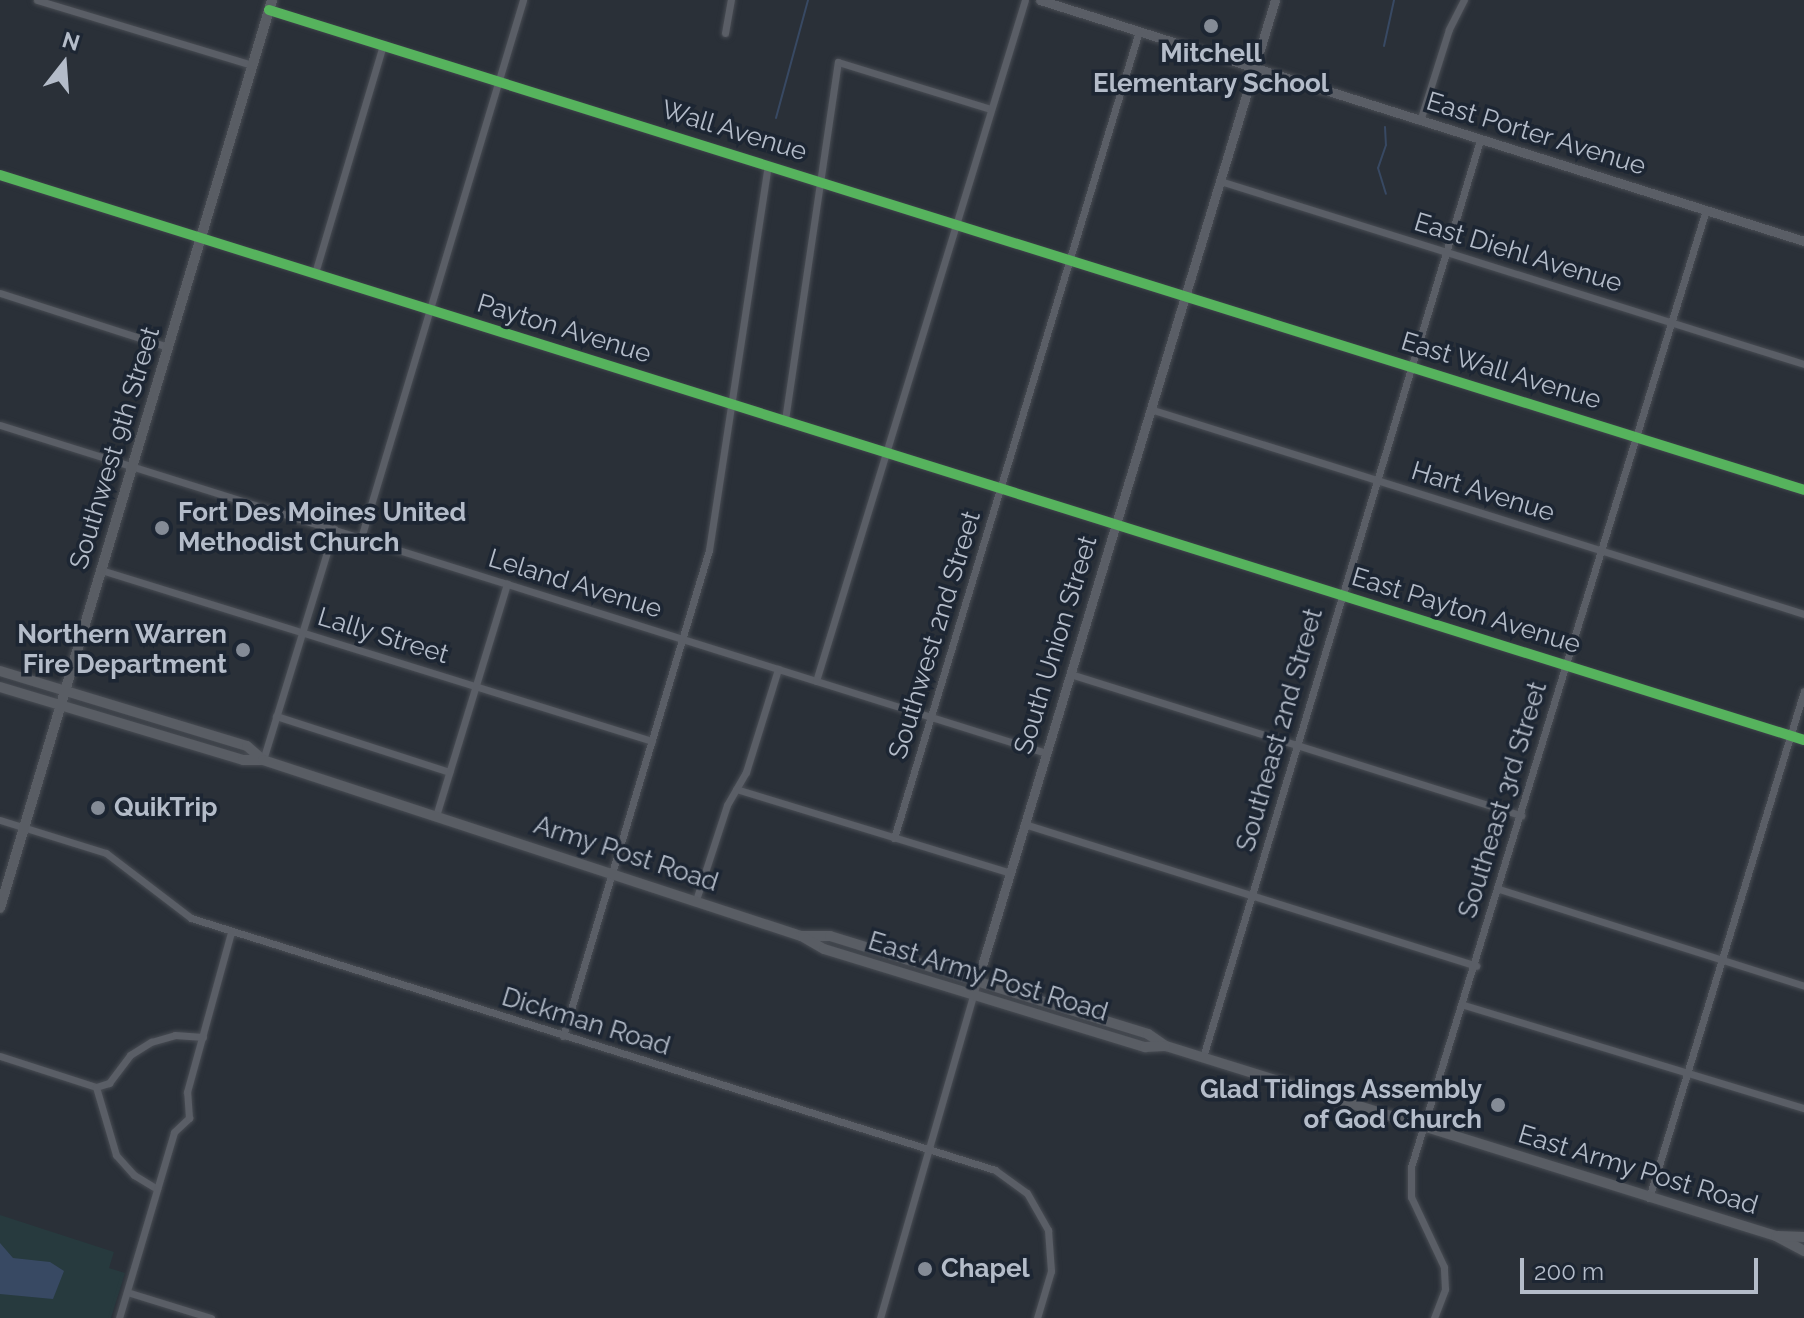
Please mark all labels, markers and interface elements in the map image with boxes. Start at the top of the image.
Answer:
marker: Mitchell Elementary School [1202,17,1220,35]
north arrow [24,24,104,104]
text: N [59,26,83,56]
place label: Mitchell Elementary School [1093,38,1329,100]
street label: East Porter Avenue [1422,86,1650,182]
street label: Wall Avenue [657,94,811,168]
street label: East Diehl Avenue [1409,206,1627,300]
street label: Payton Avenue [473,288,655,370]
street label: Southwest 9th Street [63,323,167,573]
street label: East Wall Avenue [1396,325,1606,417]
street label: Hart Avenue [1407,455,1559,529]
place label: Fort Des Moines United Methodist Church [178,497,466,558]
street label: Southwest 2nd Street [882,507,988,763]
marker: Fort Des Moines United Methodist Church [153,519,171,537]
street label: South Union Street [1008,532,1104,758]
street label: Leland Avenue [484,543,666,625]
street label: East Payton Avenue [1347,561,1585,661]
street label: Lally Street [313,601,453,671]
street label: Southeast 2nd Street [1230,605,1330,855]
place label: Northern Warren Fire Department [16,619,227,680]
marker: Northern Warren Fire Department [234,641,252,659]
street label: Southeast 3rd Street [1452,678,1554,922]
place label: QuikTrip [114,792,218,824]
marker: QuikTrip [89,799,107,817]
street label: Army Post Road [530,809,722,899]
street label: East Army Post Road [864,925,1112,1029]
street label: Dickman Road [498,982,674,1062]
place label: Glad Tidings Assembly of God Church [1198,1074,1482,1136]
marker: Glad Tidings Assembly of God Church [1489,1096,1507,1114]
street label: East Army Post Road [1514,1118,1762,1222]
scale bar [1524,1242,1762,1292]
place label: Chapel [941,1253,1030,1285]
text: 200 m [1534,1257,1604,1286]
marker: Chapel [916,1260,934,1278]

